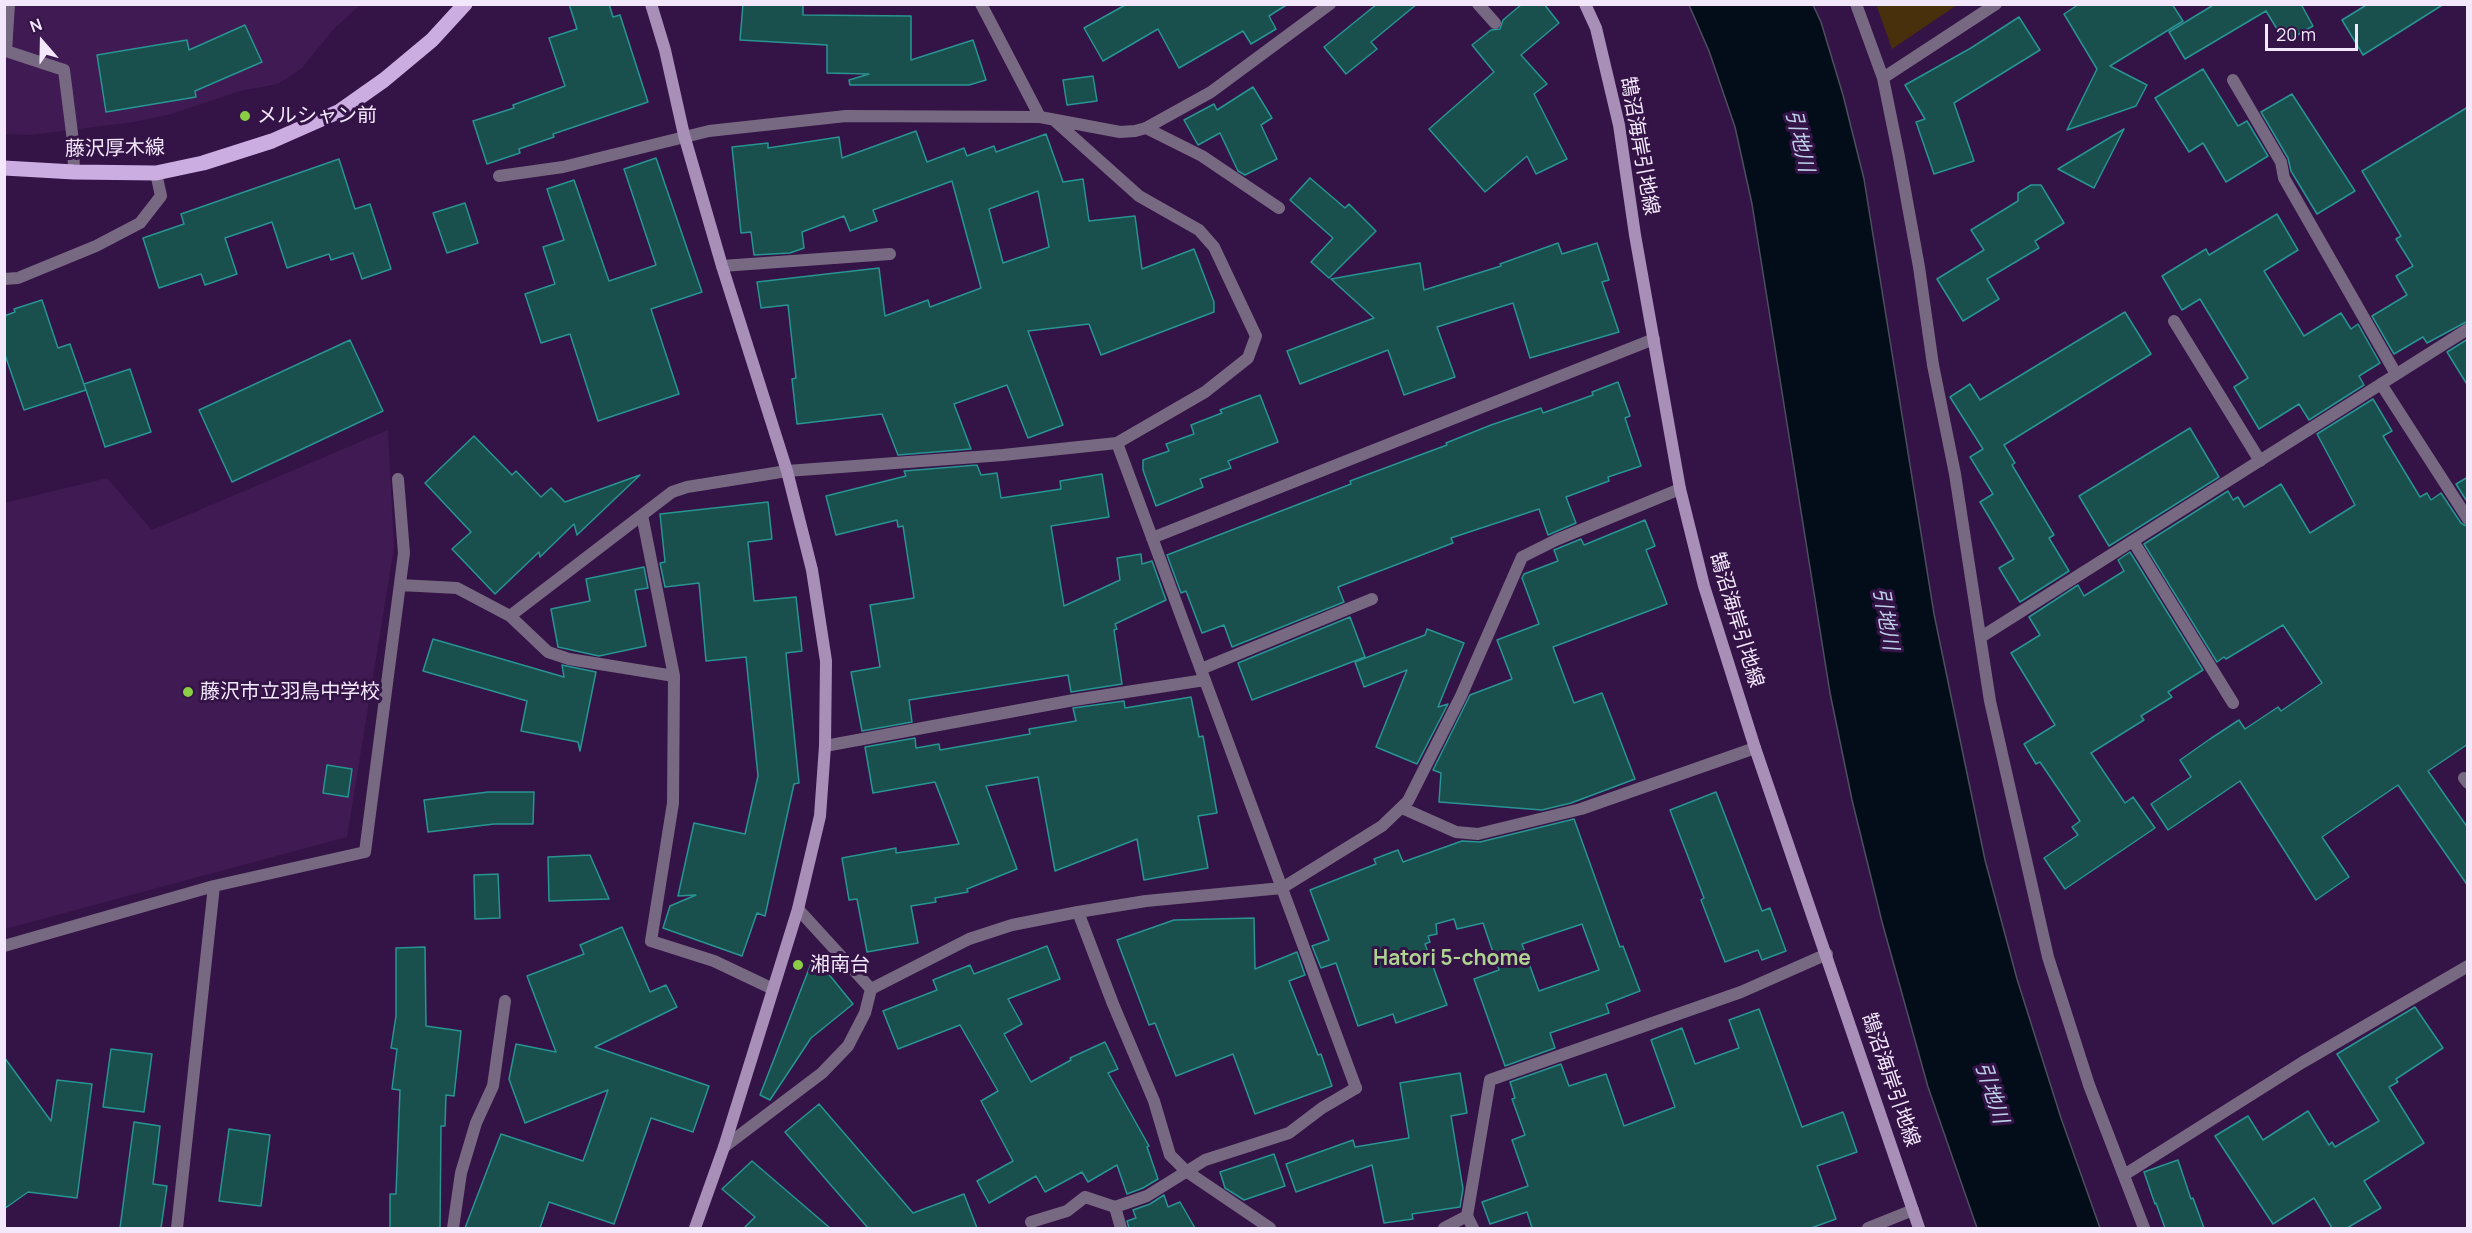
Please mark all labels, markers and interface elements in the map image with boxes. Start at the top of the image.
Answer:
north arrow [12,12,72,72]
scale bar [2268,12,2361,50]
text: N [27,13,45,37]
text: 20 m [2276,22,2316,46]
street label: 鵠沼海岸引地線 [1615,75,1663,217]
place label: メルシャン前 [257,104,377,128]
water label: 引地川 [1780,107,1818,175]
marker: メルシャン前 [238,109,252,123]
street label: 藤沢厚木線 [65,136,165,162]
street label: 鵠沼海岸引地線 [1704,550,1768,690]
water label: 引地川 [1867,586,1903,652]
place label: 藤沢市立羽鳥中学校 [200,680,380,704]
marker: 藤沢市立羽鳥中学校 [181,685,195,699]
district label: Hatori 5-chome [1373,946,1531,972]
place label: 湘南台 [810,953,870,977]
marker: 湘南台 [791,958,805,972]
street label: 鵠沼海岸引地線 [1856,1010,1924,1150]
water label: 引地川 [1969,1059,2013,1127]

